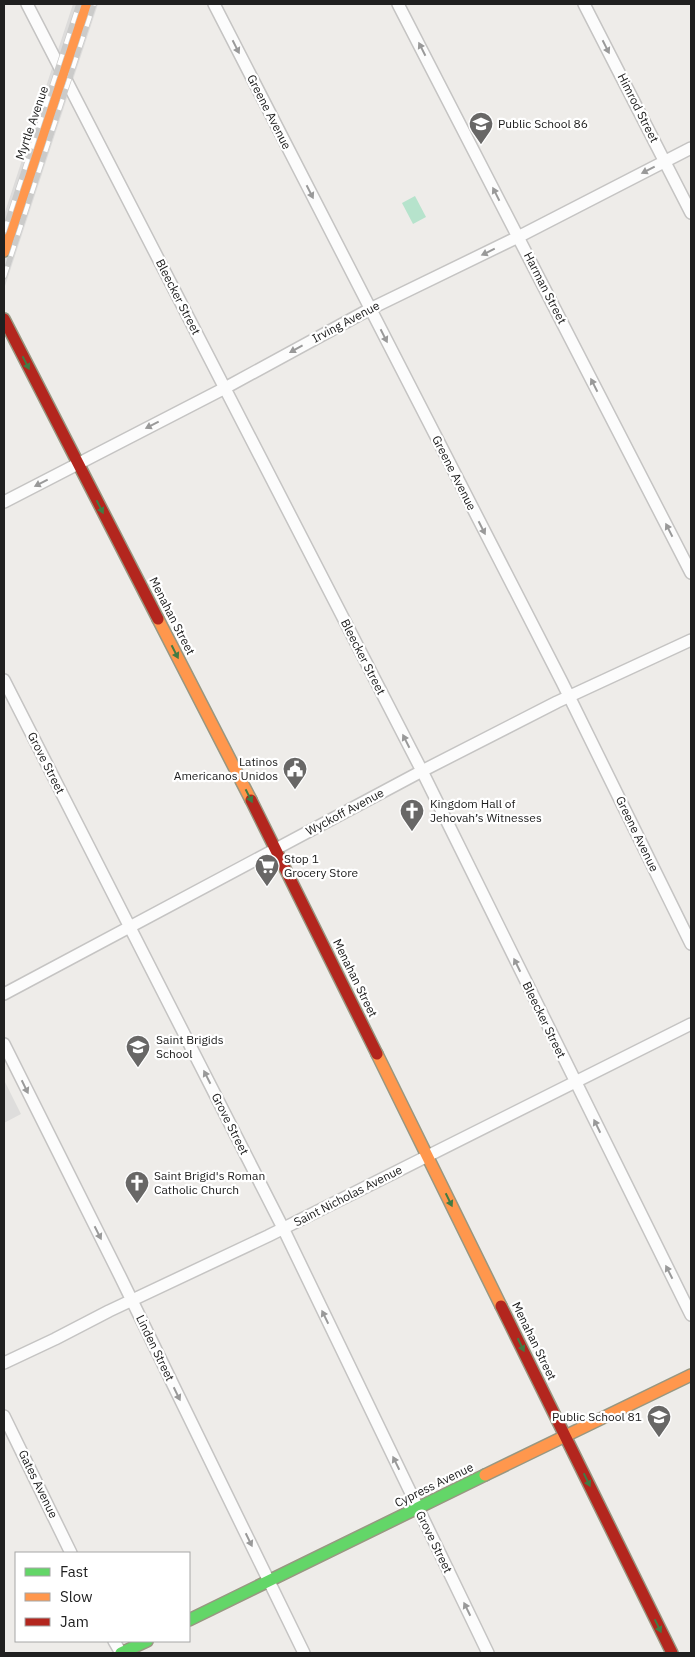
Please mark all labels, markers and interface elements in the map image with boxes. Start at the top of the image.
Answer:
one-way arrow [232,40,240,54]
one-way arrow [602,40,610,54]
one-way arrow [418,42,426,57]
street label: Himrod Street [615,71,662,145]
street label: Greene Avenue [244,72,295,152]
street label: Myrtle Avenue [12,84,51,162]
school or university icon: Public School 86 [468,111,494,145]
place label: Public School 86 [498,116,588,131]
one-way arrow [641,166,655,174]
one-way arrow [306,185,314,199]
one-way arrow [492,187,500,201]
one-way arrow [480,248,495,256]
street label: Harman Street [521,249,570,326]
street label: Bleecker Street [153,256,204,337]
street label: Irving Avenue [309,297,382,346]
one-way arrow [380,329,388,344]
one-way arrow [289,345,303,354]
one-way arrow [22,355,30,370]
one-way arrow [590,378,598,392]
one-way arrow [145,421,160,429]
street label: Greene Avenue [429,433,480,513]
one-way arrow [34,479,48,487]
one-way arrow [96,500,104,514]
one-way arrow [478,520,486,535]
one-way arrow [665,522,673,537]
street label: Menahan Street [146,574,199,657]
street label: Bleecker Street [338,616,389,697]
one-way arrow [171,644,179,659]
street label: Grove Street [24,729,68,796]
one-way arrow [402,734,410,748]
place label: Latinos Americanos Unidos [174,754,278,783]
public building icon: Latinos Americanos Unidos [282,756,308,790]
street label: Wyckoff Avenue [303,785,387,838]
one-way arrow [245,789,253,803]
street label: Greene Avenue [613,794,662,874]
place label: Kingdom Hall of Jehovah’s Witnesses [430,796,542,825]
church icon: Kingdom Hall of Jehovah’s Witnesses [399,798,425,832]
place label: Stop 1 Grocery Store [284,851,359,880]
supermarket icon: Stop 1 Grocery Store [254,853,280,887]
street label: Menahan Street [330,936,381,1019]
one-way arrow [513,958,521,972]
street label: Bleecker Street [519,979,569,1060]
place label: Saint Brigids School [156,1032,224,1061]
school or university icon: Saint Brigids School [125,1034,151,1068]
one-way arrow [203,1070,211,1084]
one-way arrow [21,1080,29,1095]
street label: Grove Street [208,1090,252,1157]
one-way arrow [593,1119,601,1134]
street label: Saint Nicholas Avenue [291,1162,405,1229]
place label: Saint Brigid's Roman Catholic Church [154,1168,265,1197]
church icon: Saint Brigid's Roman Catholic Church [124,1170,150,1204]
one-way arrow [445,1192,453,1207]
one-way arrow [94,1225,102,1240]
one-way arrow [665,1265,673,1279]
street label: Menahan Street [509,1299,560,1382]
one-way arrow [321,1310,329,1324]
street label: Linden Street [133,1312,178,1383]
one-way arrow [517,1338,525,1352]
one-way arrow [174,1387,182,1401]
school or university icon: Public School 81 [646,1404,672,1438]
place label: Public School 81 [552,1409,642,1424]
street label: Gates Avenue [15,1447,62,1521]
one-way arrow [391,1456,399,1470]
street label: Cypress Avenue [392,1459,476,1510]
one-way arrow [583,1473,591,1487]
street label: Grove Street [413,1508,456,1575]
one-way arrow [245,1533,253,1547]
legend [15,1552,190,1642]
text: Fast [60,1562,88,1581]
text: Slow [60,1587,93,1606]
one-way arrow [462,1602,471,1617]
text: Jam [60,1612,89,1631]
one-way arrow [655,1619,663,1633]

